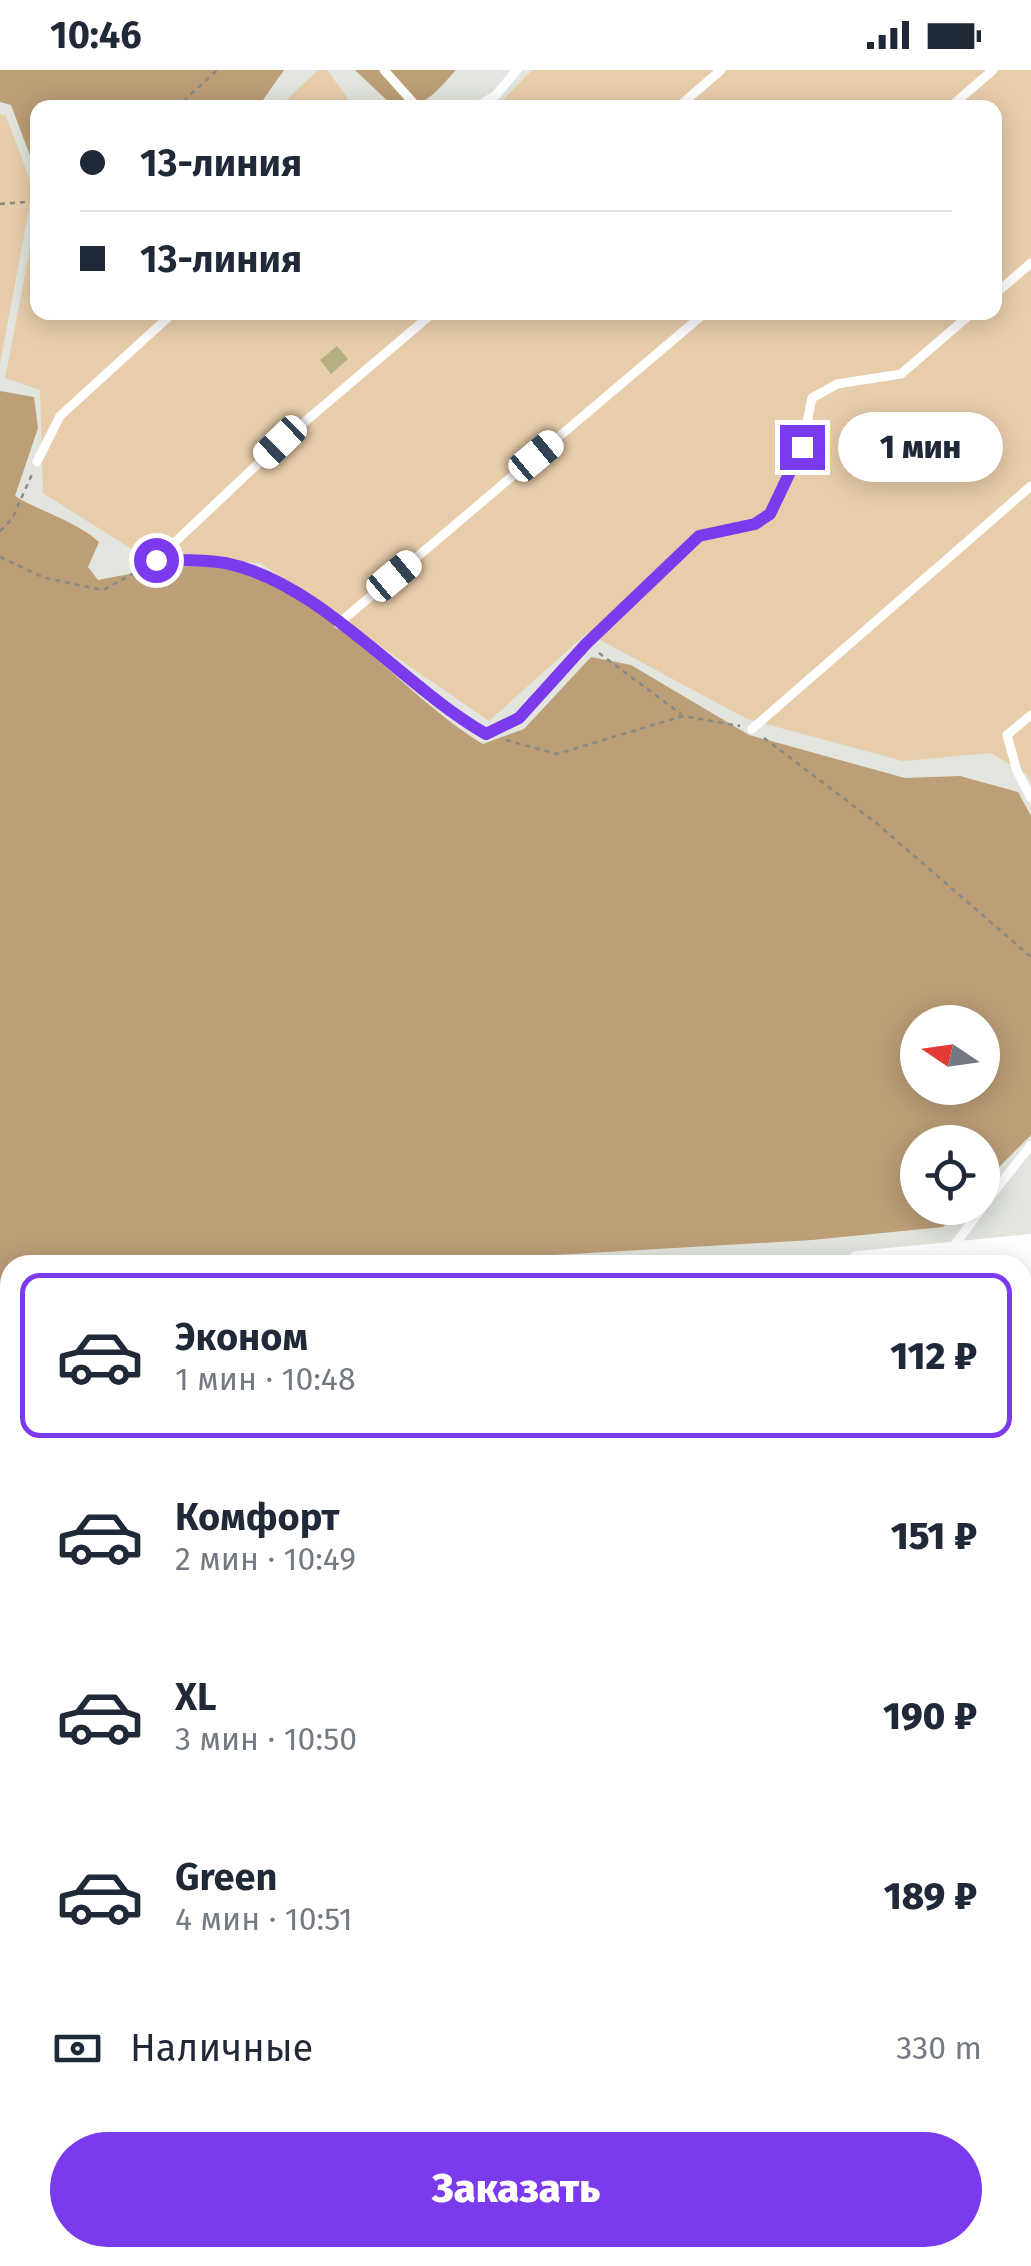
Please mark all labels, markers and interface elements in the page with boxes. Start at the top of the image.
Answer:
text: 10:46 [50,12,142,58]
text: 13-линия [140,140,302,186]
text: 13-линия [140,236,302,282]
car [248,410,312,474]
callout: 1 мин [837,412,1002,482]
car [503,425,569,487]
route end [780,425,825,470]
text: 1 мин [880,428,961,466]
route start [134,538,179,583]
car [361,545,427,607]
north arrow [900,1005,1000,1105]
map controls [900,1005,1000,1225]
button: locate [900,1125,1000,1225]
icon: car [55,1311,145,1401]
text: Эконом [175,1314,308,1360]
text: 112 ₽ [890,1333,977,1379]
text: 1 мин · 10:48 [175,1360,356,1398]
icon: car [55,1491,145,1581]
text: Комфорт [175,1494,339,1540]
text: 151 ₽ [891,1513,977,1559]
text: 2 мин · 10:49 [175,1540,356,1578]
icon: car [55,1671,145,1761]
text: XL [175,1674,217,1720]
text: 190 ₽ [883,1693,977,1739]
text: 3 мин · 10:50 [175,1720,357,1758]
icon: car [55,1851,145,1941]
text: Green [175,1854,278,1900]
text: 189 ₽ [884,1873,977,1919]
text: 4 мин · 10:51 [175,1900,353,1938]
icon: cash [50,2021,105,2076]
text: Наличные [130,2025,313,2071]
text: 330 m [896,2029,982,2067]
button: Заказать [50,2132,982,2247]

